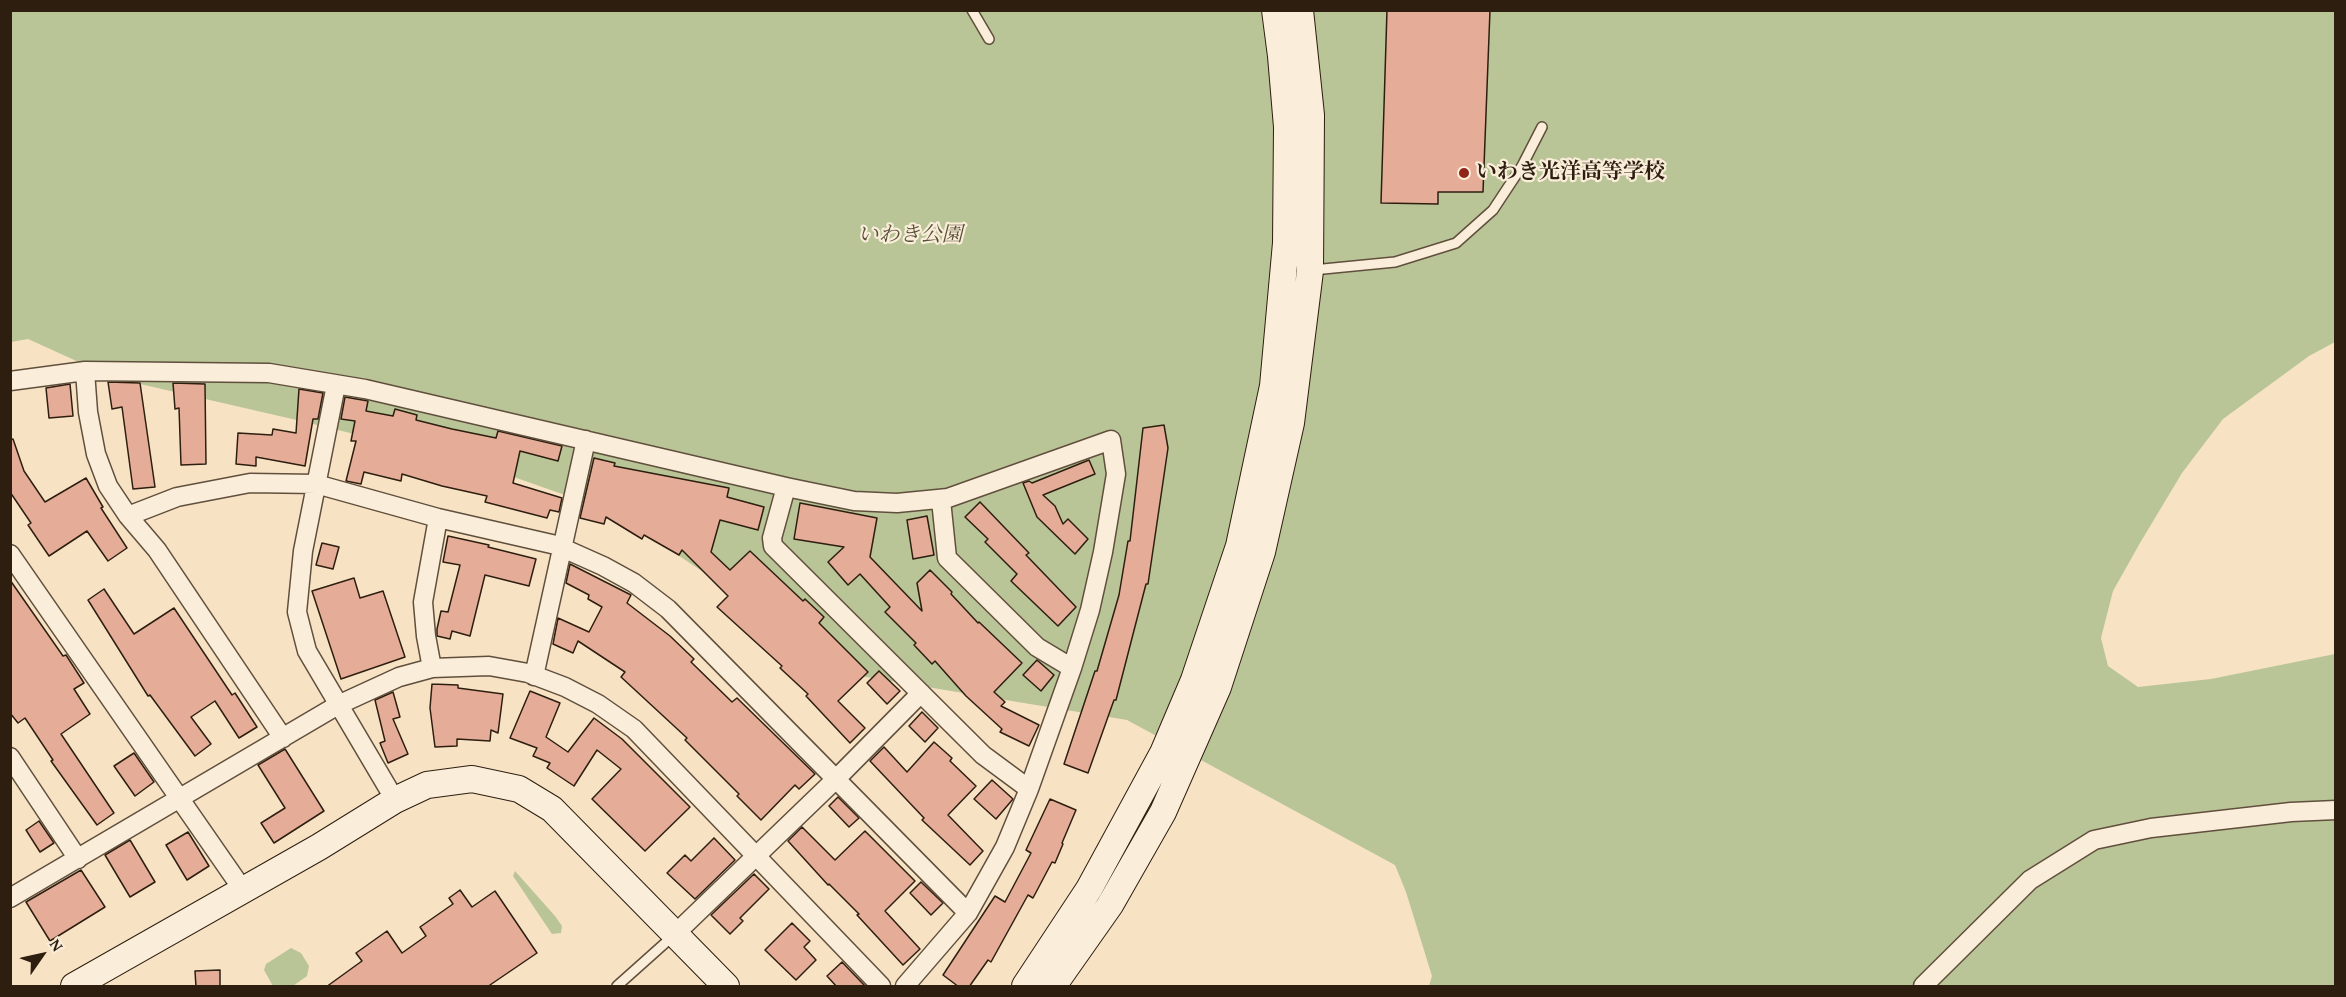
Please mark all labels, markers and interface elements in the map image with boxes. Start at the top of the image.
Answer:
place label: いわき光洋高等学校 [1476,160,1665,186]
marker: いわき光洋高等学校 [1457,166,1471,180]
park label: いわき公園 [858,223,962,249]
north arrow [12,925,72,985]
text: N [44,934,70,956]

